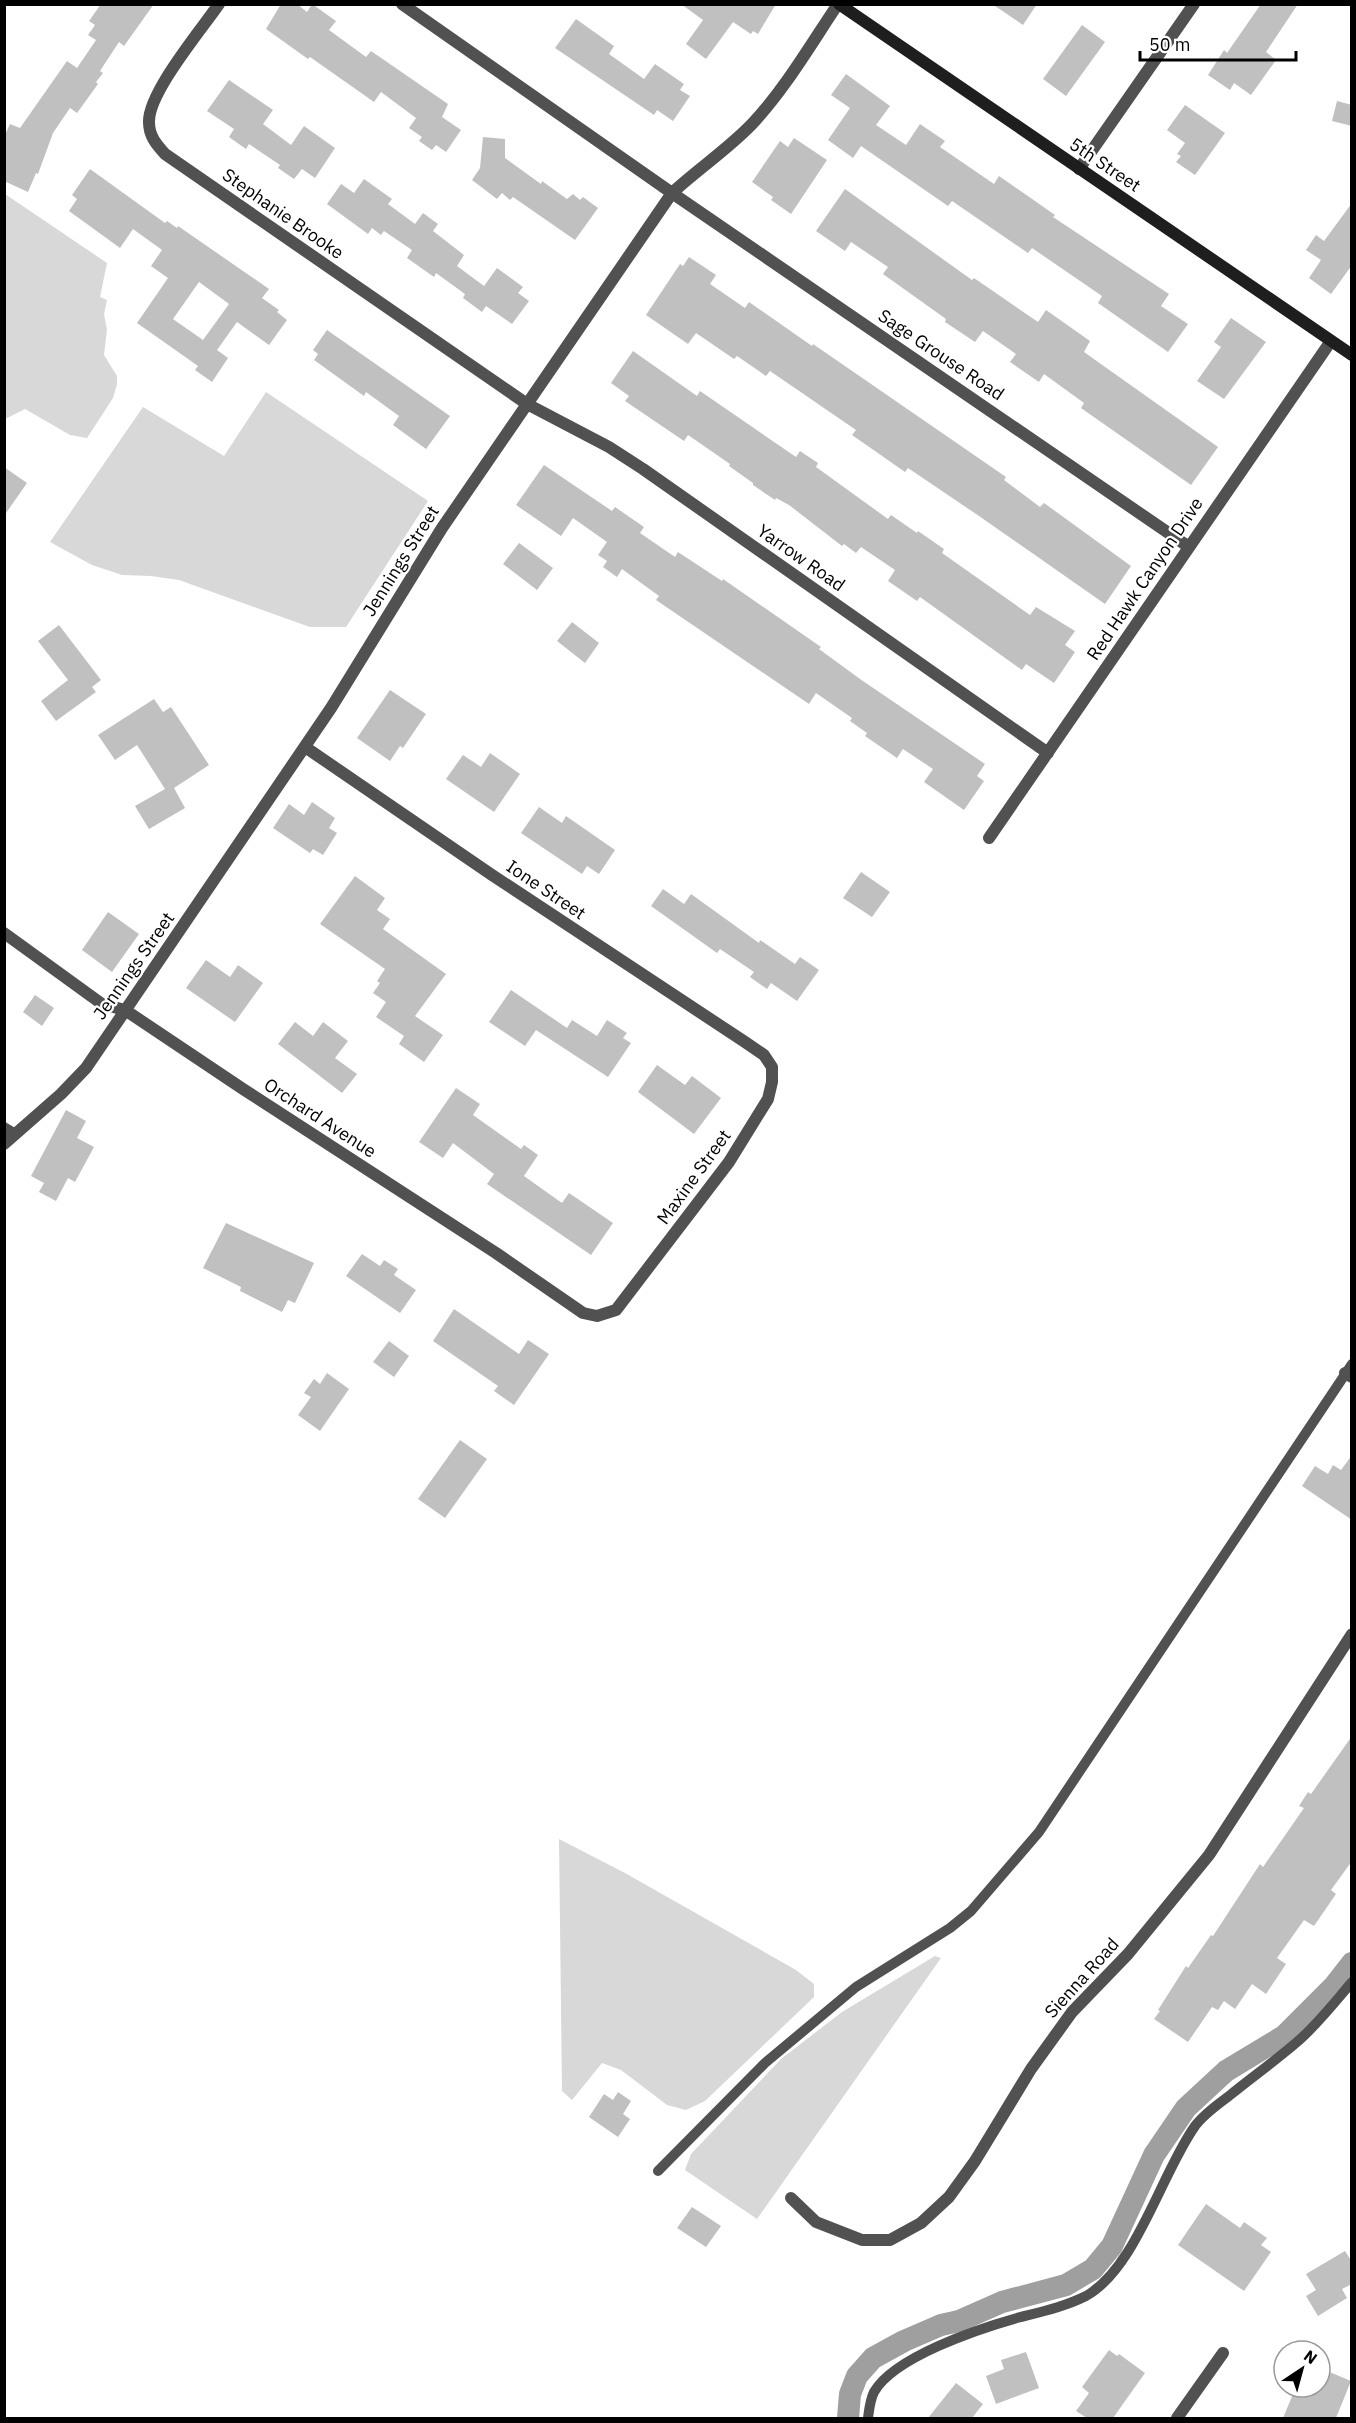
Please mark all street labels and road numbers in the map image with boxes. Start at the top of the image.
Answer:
street label: 5th Street [1065,132,1145,197]
street label: Stephanie Brooke [218,163,349,264]
street label: Sage Grouse Road [874,304,1009,405]
street label: Red Hawk Canyon Drive [1081,493,1208,665]
street label: Jennings Street [357,501,444,620]
street label: Yarrow Road [753,519,850,596]
street label: Ione Street [502,855,590,925]
street label: Jennings Street [88,907,179,1024]
street label: Orchard Avenue [260,1073,381,1163]
street label: Maxine Street [651,1125,736,1229]
street label: Sienna Road [1039,1933,1124,2023]

